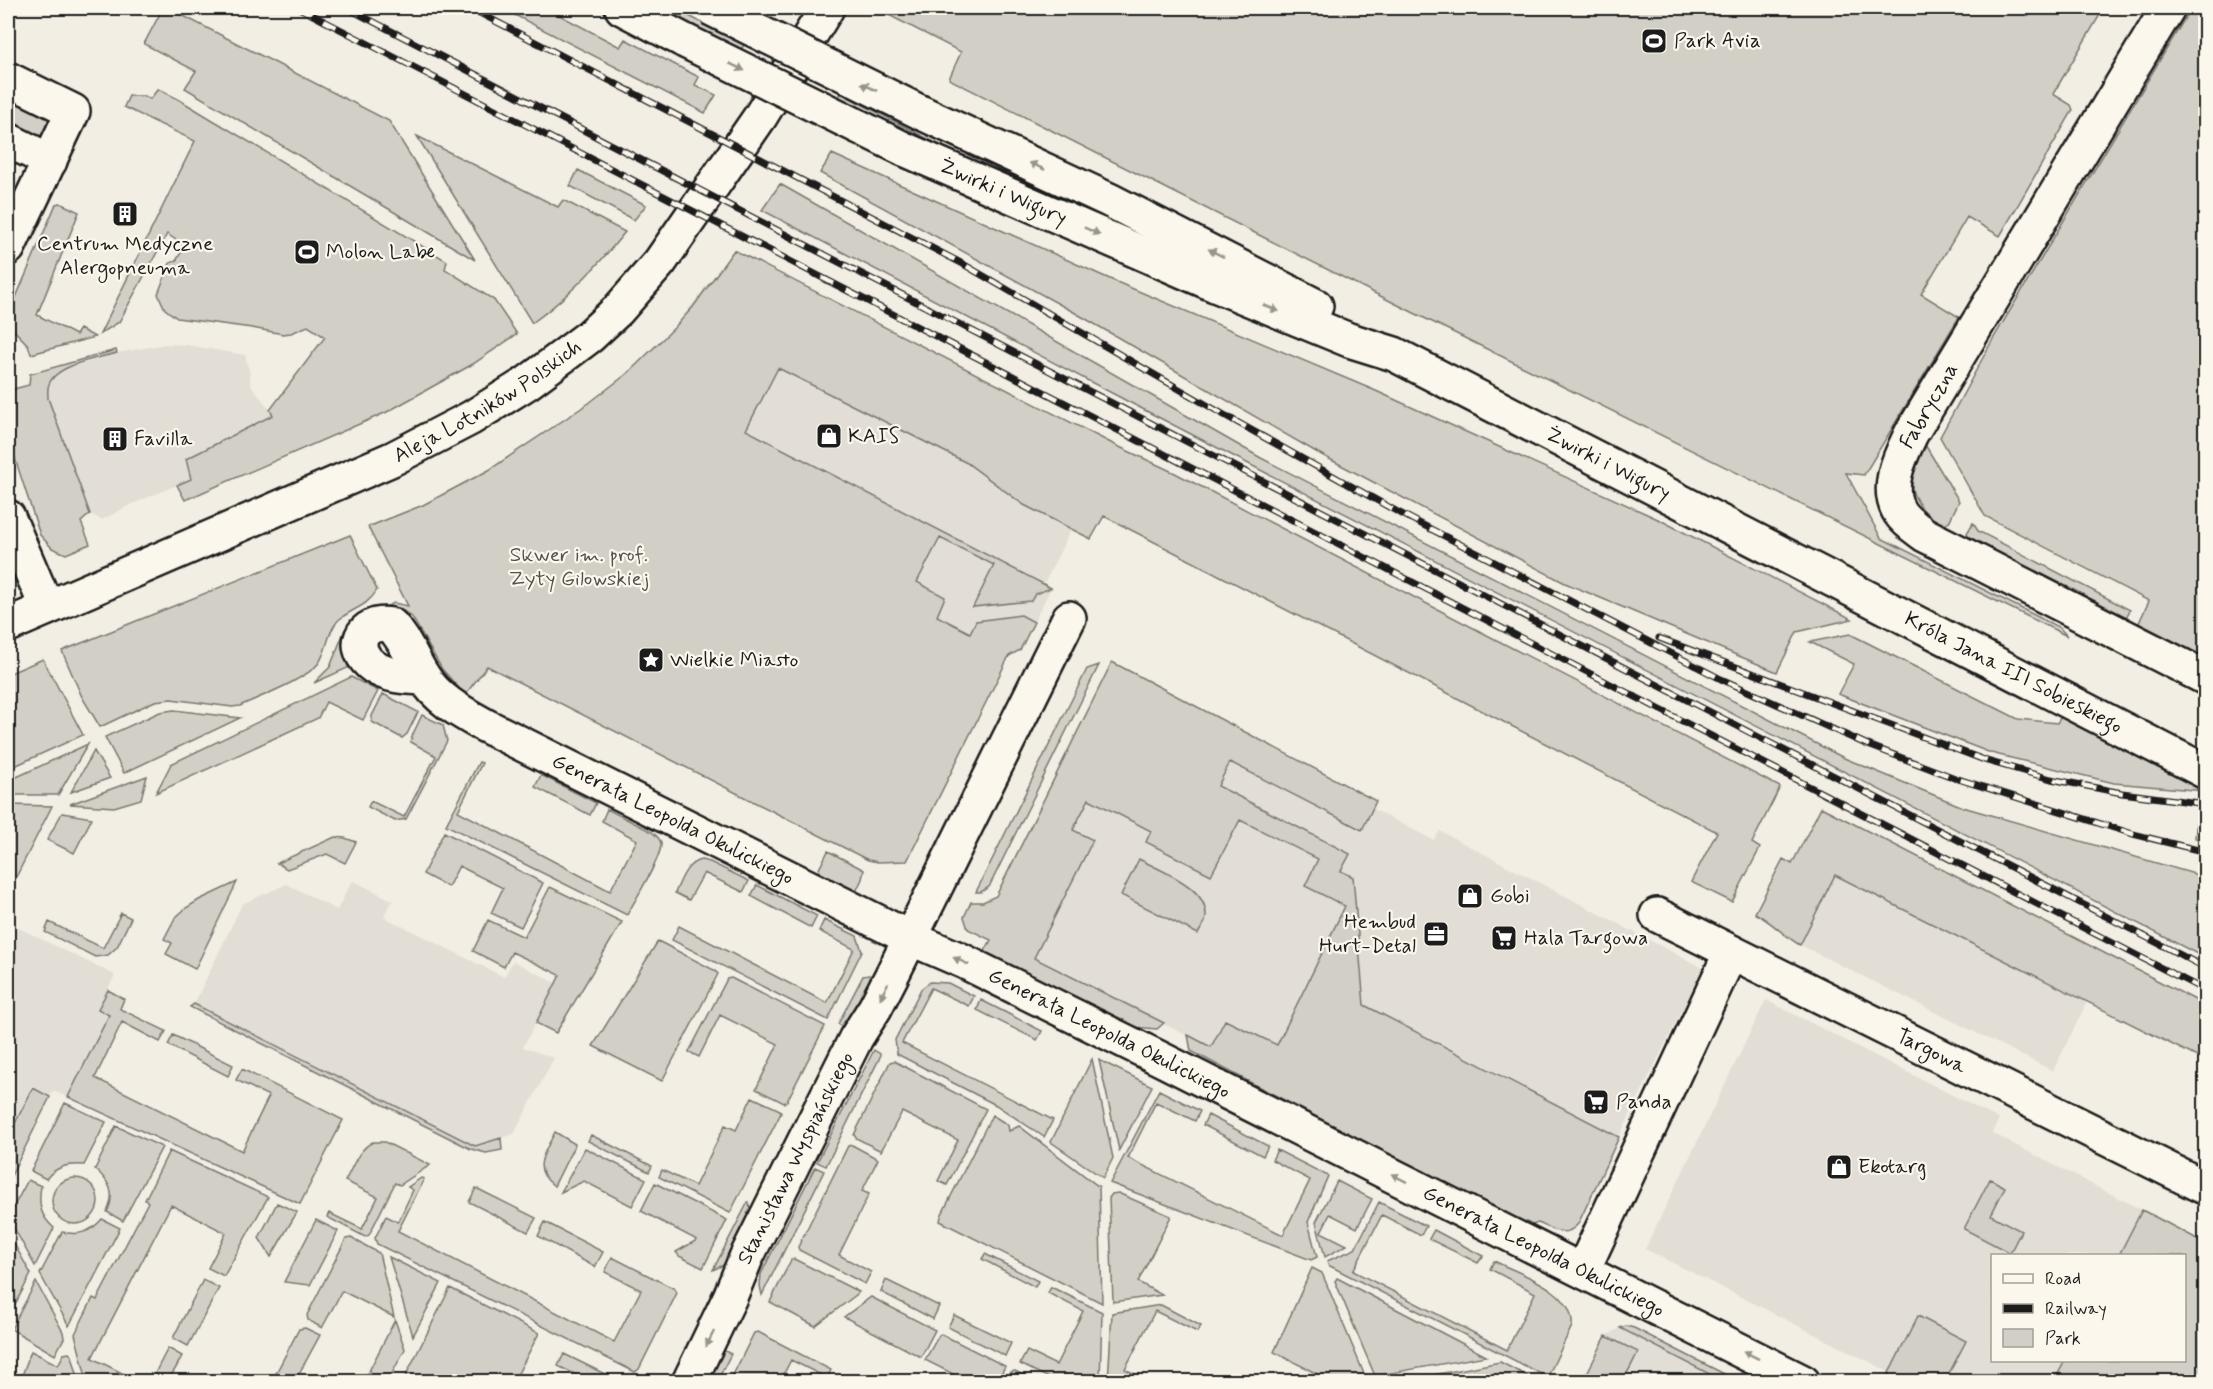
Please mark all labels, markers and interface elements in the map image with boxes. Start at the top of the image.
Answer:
sports icon: Park Avia [1639,26,1669,56]
place label: Park Avia [1674,27,1761,55]
one-way arrow [729,63,746,72]
one-way arrow [861,82,878,92]
street label: Żwirki i Wigury [935,152,1071,232]
one-way arrow [1028,162,1045,171]
building icon: Centrum Medyczne Alergopneuma [110,199,140,229]
one-way arrow [1084,226,1102,236]
place label: Centrum Medyczne Alergopneuma [37,230,213,283]
sports icon: Molon Labe [292,237,322,267]
place label: Molon Labe [326,238,435,266]
one-way arrow [1207,249,1224,258]
one-way arrow [1263,303,1281,313]
street label: Aleja Lotników Polskich [389,333,587,470]
street label: Fabryczna [1893,358,1965,454]
street label: Żwirki i Wigury [1541,420,1675,508]
shop icon: KAIS [814,421,844,451]
place label: KAIS [848,422,900,450]
building icon: Favilla [100,424,130,454]
place label: Favilla [134,425,193,453]
park label: Skwer im. prof. Zyty Gilowskiej [509,541,649,593]
street label: Króla Jana III Sobieskiego [1899,605,2127,741]
place icon: Wielkie Miasto [636,645,666,675]
place label: Wielkie Miasto [670,646,798,674]
street label: Generała Leopolda Okulickiego [547,747,799,892]
shop icon: Gobi [1455,881,1485,911]
place label: Gobi [1490,882,1530,910]
place label: Hembud Hurt-Detal [1319,908,1416,960]
office icon: Hembud Hurt-Detal [1421,919,1451,949]
supermarket icon: Hala Targowa [1489,923,1519,953]
place label: Hala Targowa [1524,924,1648,954]
one-way arrow [952,956,970,966]
street label: Generała Leopolda Okulickiego [983,962,1235,1106]
one-way arrow [879,982,889,999]
street label: Targowa [1891,1022,1971,1081]
street label: Stanisława Wyspiańskiego [731,1047,861,1269]
supermarket icon: Panda [1581,1087,1611,1117]
place label: Panda [1616,1088,1672,1116]
shop icon: Ekotarg [1824,1152,1854,1182]
place label: Ekotarg [1858,1153,1926,1181]
one-way arrow [1391,1173,1408,1183]
street label: Generała Leopolda Okulickiego [1418,1179,1669,1324]
legend [1991,1254,2186,1362]
text: Road [2045,1267,2081,1291]
text: Railway [2045,1297,2107,1321]
text: Park [2045,1327,2081,1351]
one-way arrow [705,1331,715,1348]
one-way arrow [1742,1350,1759,1360]

